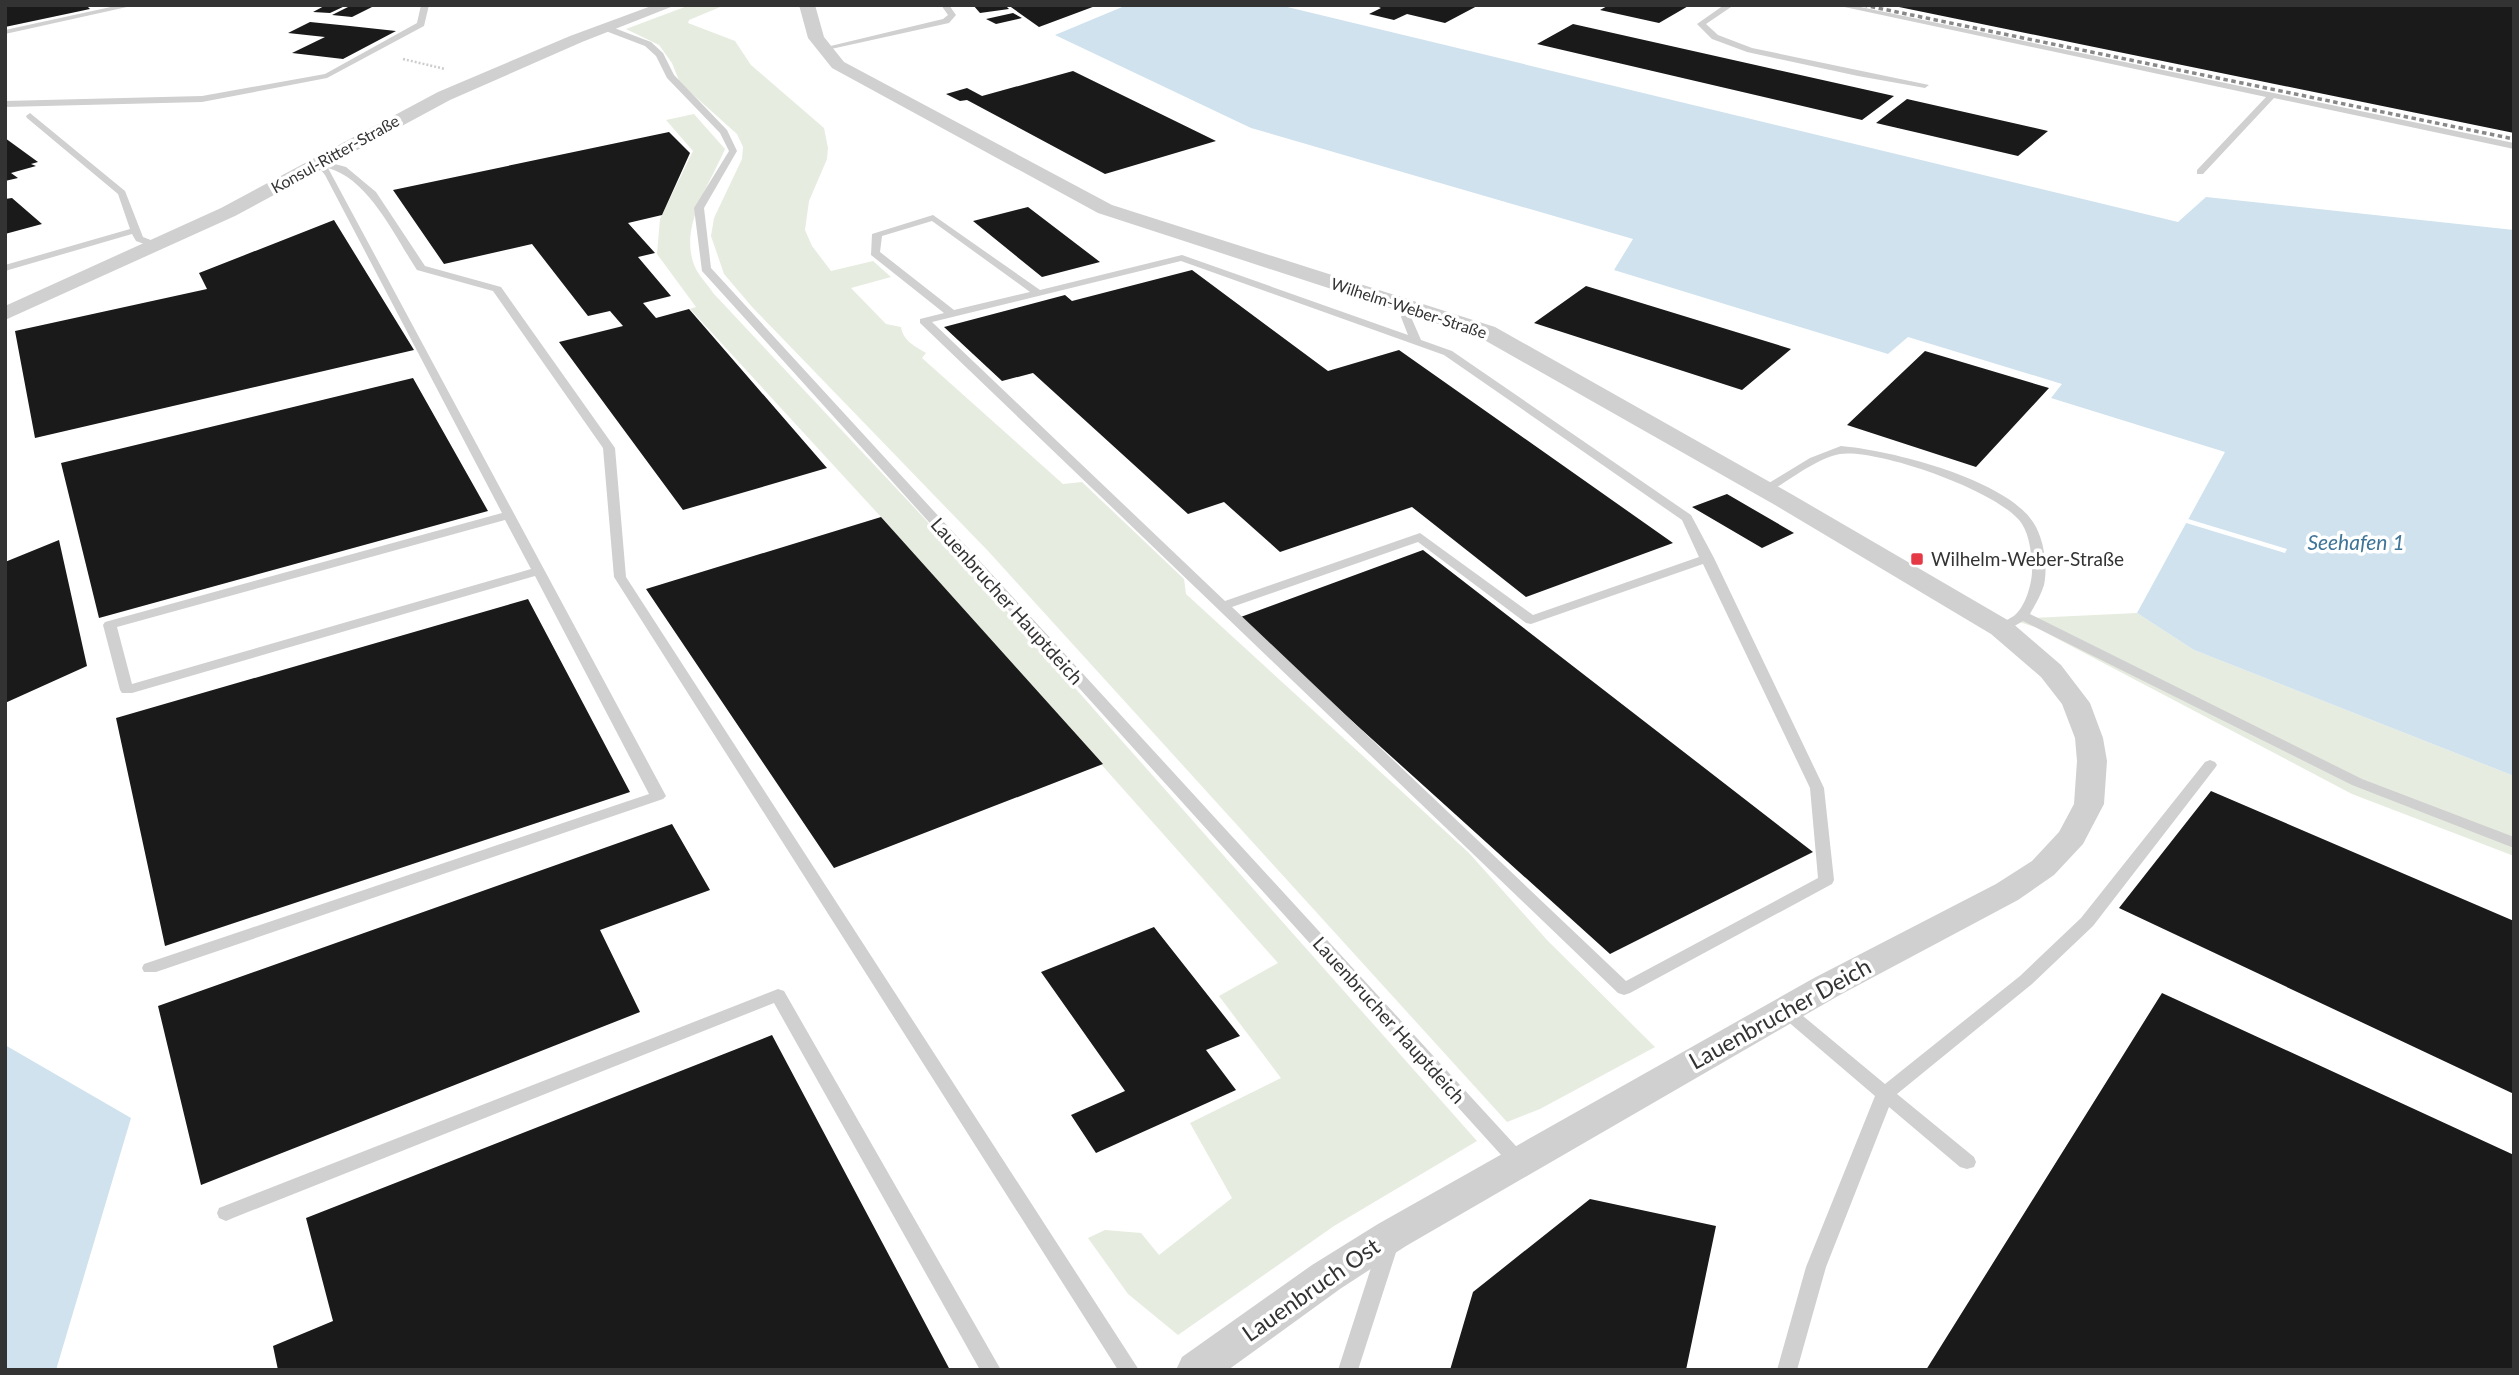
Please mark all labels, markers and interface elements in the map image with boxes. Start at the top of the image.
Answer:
street label: Konsul-Ritter-Straße [267,110,402,197]
street label: Wilhelm-Weber-Straße [1329,273,1489,342]
street label: Lauenbrucher Hauptdeich [927,513,1088,689]
water label: Seehafen 1 [2307,529,2405,554]
place label: Wilhelm-Weber-Straße [1931,547,2124,570]
marker: Wilhelm-Weber-Straße [1909,551,1925,567]
street label: Lauenbrucher Hauptdeich [1309,932,1470,1108]
street label: Lauenbrucher Deich [1684,952,1875,1075]
street label: Lauenbruch Ost [1236,1231,1385,1347]

